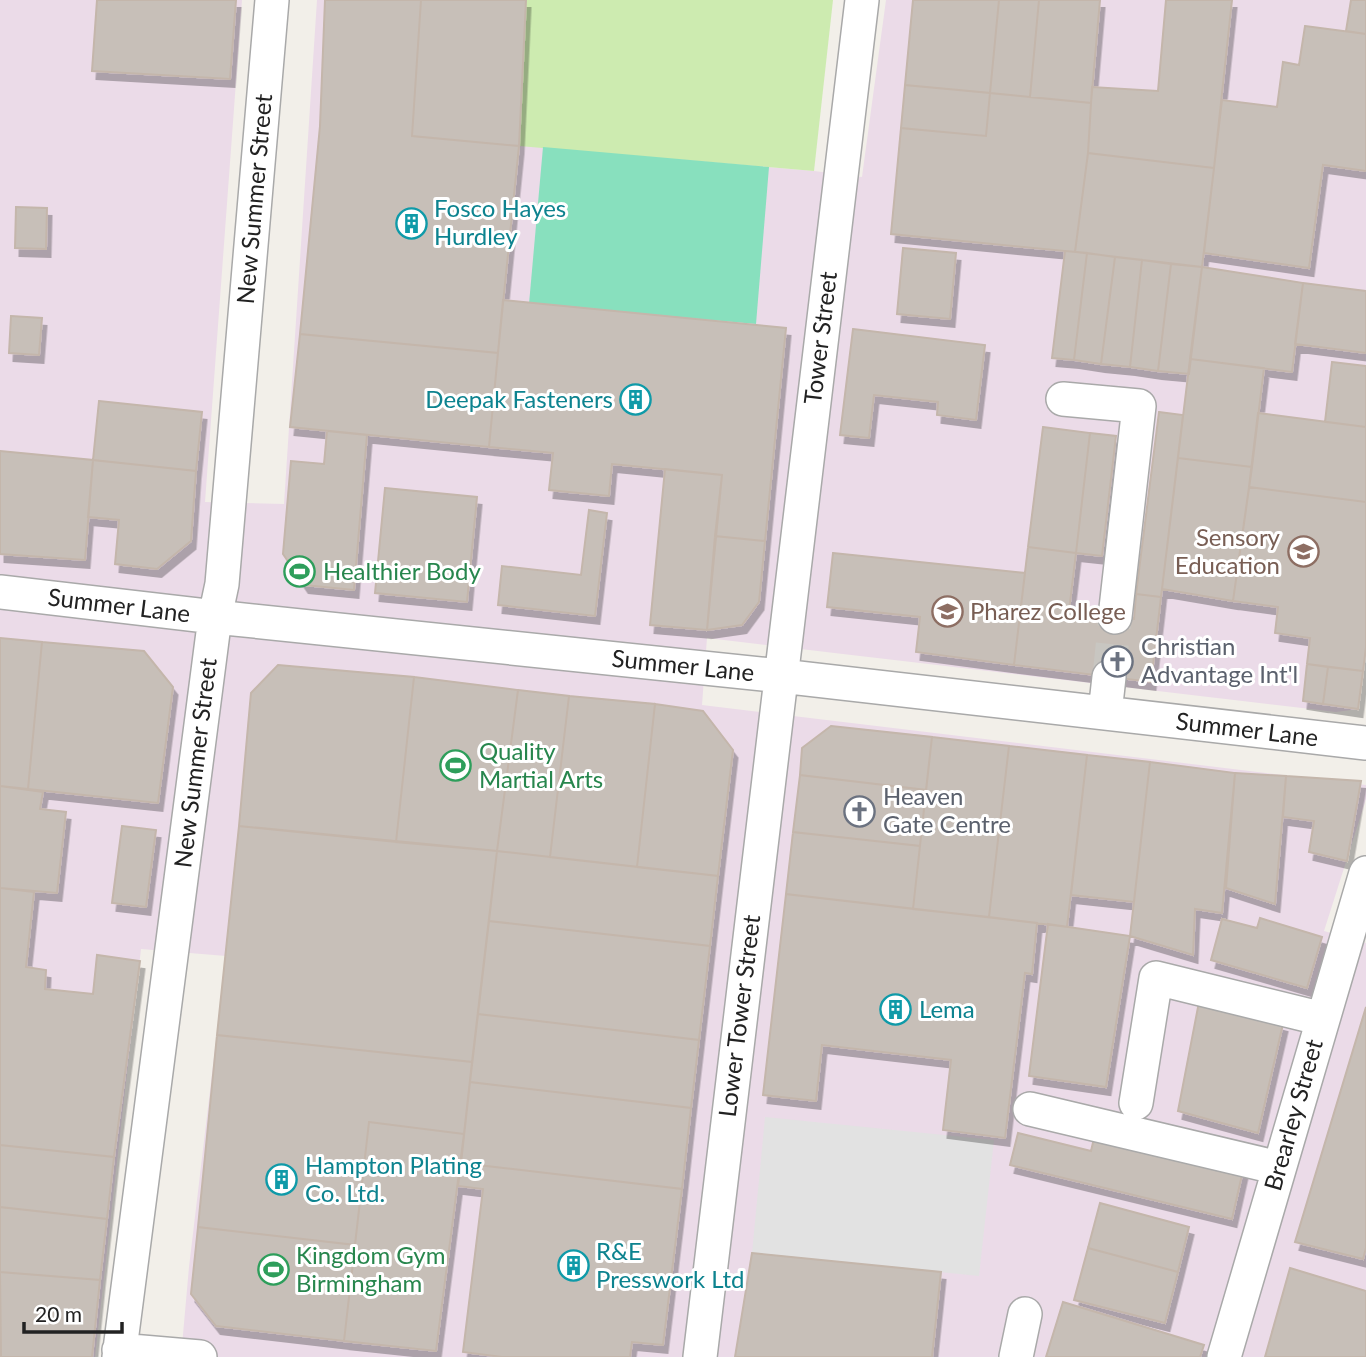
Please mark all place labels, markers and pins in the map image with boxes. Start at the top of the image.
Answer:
place label: Fosco Hayes Hurdley [434,193,566,250]
building icon: Fosco Hayes Hurdley [394,206,428,240]
building icon: Deepak Fasteners [619,383,653,417]
place label: Deepak Fasteners [425,384,613,413]
place label: Sensory Education [1175,522,1281,579]
school or university icon: Sensory Education [1286,535,1320,569]
sports icon: Healthier Body [283,555,317,589]
place label: Healthier Body [323,556,481,585]
school or university icon: Pharez College [930,595,964,629]
place label: Pharez College [970,596,1126,625]
place label: Christian Advantage Int'l [1141,631,1298,688]
church icon: Christian Advantage Int'l [1101,644,1135,678]
place label: Quality Martial Arts [479,736,603,793]
sports icon: Quality Martial Arts [439,749,473,783]
place label: Heaven Gate Centre [883,781,1011,838]
church icon: Heaven Gate Centre [843,794,877,828]
building icon: Lema [879,993,913,1027]
place label: Lema [919,994,975,1023]
place label: Hampton Plating Co. Ltd. [305,1150,482,1207]
building icon: Hampton Plating Co. Ltd. [265,1163,299,1197]
place label: R&E Presswork Ltd [596,1236,745,1293]
place label: Kingdom Gym Birmingham [296,1240,446,1297]
building icon: R&E Presswork Ltd [556,1249,590,1283]
sports icon: Kingdom Gym Birmingham [256,1253,290,1287]

